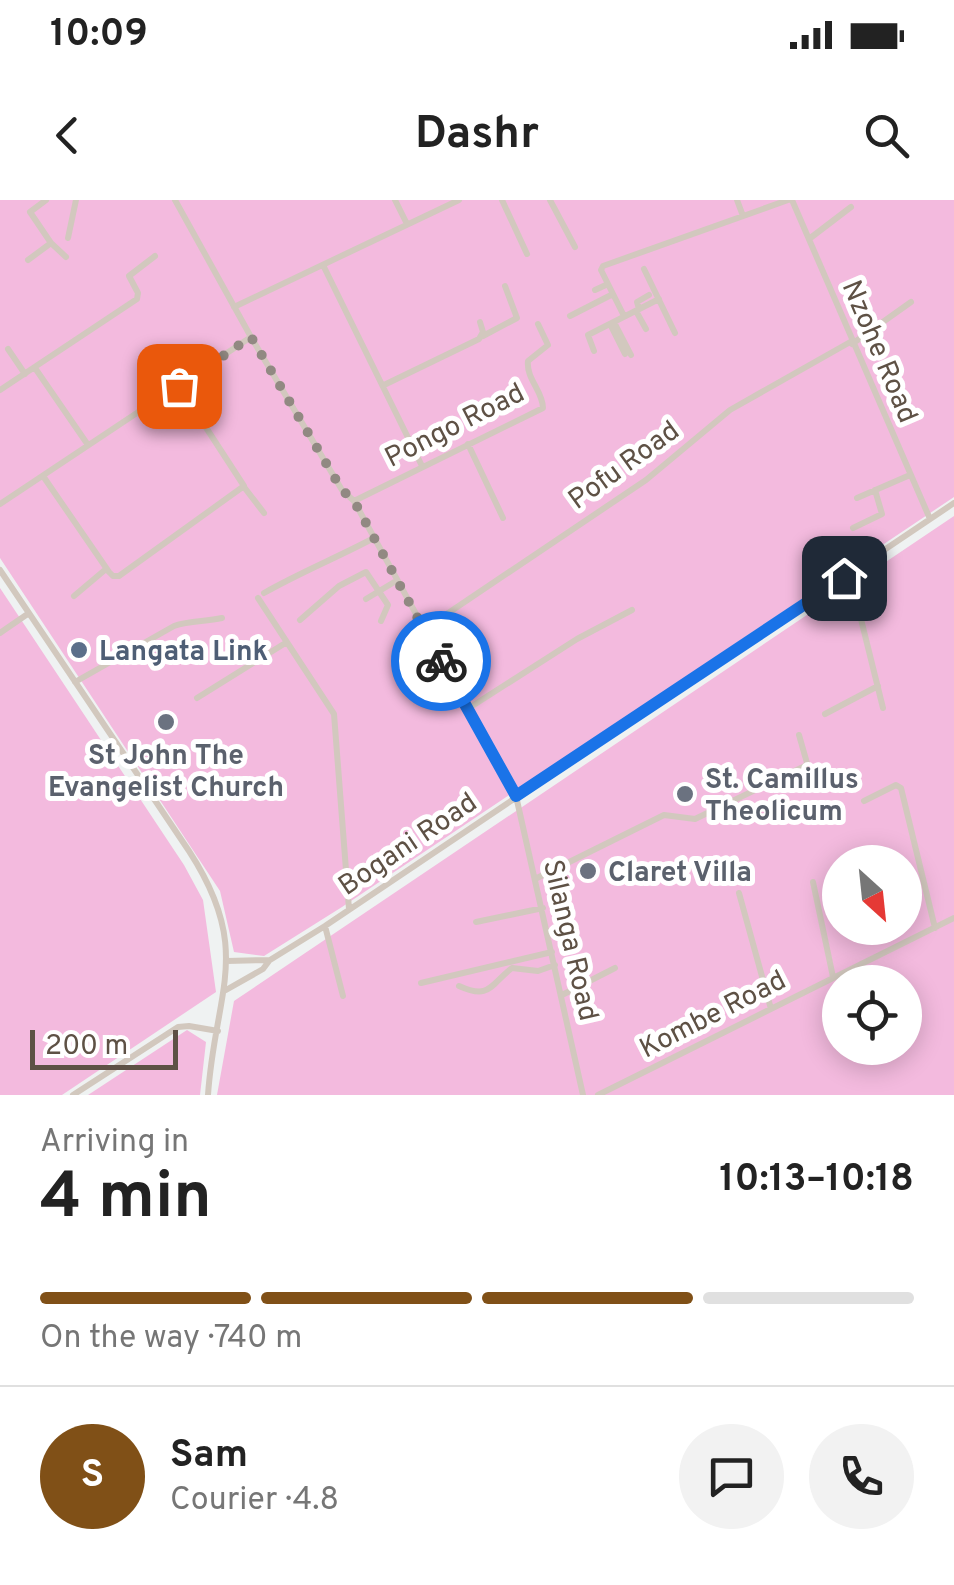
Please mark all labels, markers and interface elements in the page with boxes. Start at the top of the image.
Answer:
text: 10:09 [50,11,148,60]
text: Dashr [415,107,539,164]
icon: back [40,108,95,163]
icon: search [859,108,914,163]
street label: Nzohe Road [832,275,924,429]
pin [137,344,222,429]
icon: bag [152,359,207,414]
street label: Pongo Road [379,376,531,477]
street label: Pofu Road [562,414,688,519]
pin [802,536,887,621]
icon: home [817,551,872,606]
courier [391,611,491,711]
icon: bike [414,634,469,689]
place label: Langata Link [99,635,268,671]
marker: Langata Link [68,639,90,661]
marker: St John The Evangelist Church [155,711,177,733]
place label: St John The Evangelist Church [48,739,284,807]
place label: St. Camillus Theolicum [705,763,859,831]
marker: St. Camillus Theolicum [674,783,696,805]
street label: Bogani Road [332,786,485,905]
north arrow [822,845,922,945]
map controls [822,845,922,1065]
street label: Silanga Road [533,856,605,1025]
place label: Claret Villa [608,856,752,892]
marker: Claret Villa [577,860,599,882]
street label: Kombe Road [634,963,793,1068]
button: locate [822,965,922,1065]
scale bar [30,1025,178,1070]
text: 200 m [45,1029,128,1065]
text: Arriving in [40,1123,189,1163]
text: 10:13–10:18 [719,1156,914,1205]
text: 4 min [40,1159,212,1241]
text: On the way · 740 m [40,1319,302,1359]
button: chat [679,1424,784,1529]
button: phone [809,1424,914,1529]
text: Sam [170,1432,248,1481]
text: S [81,1452,104,1501]
text: Courier · 4.8 [170,1481,339,1521]

